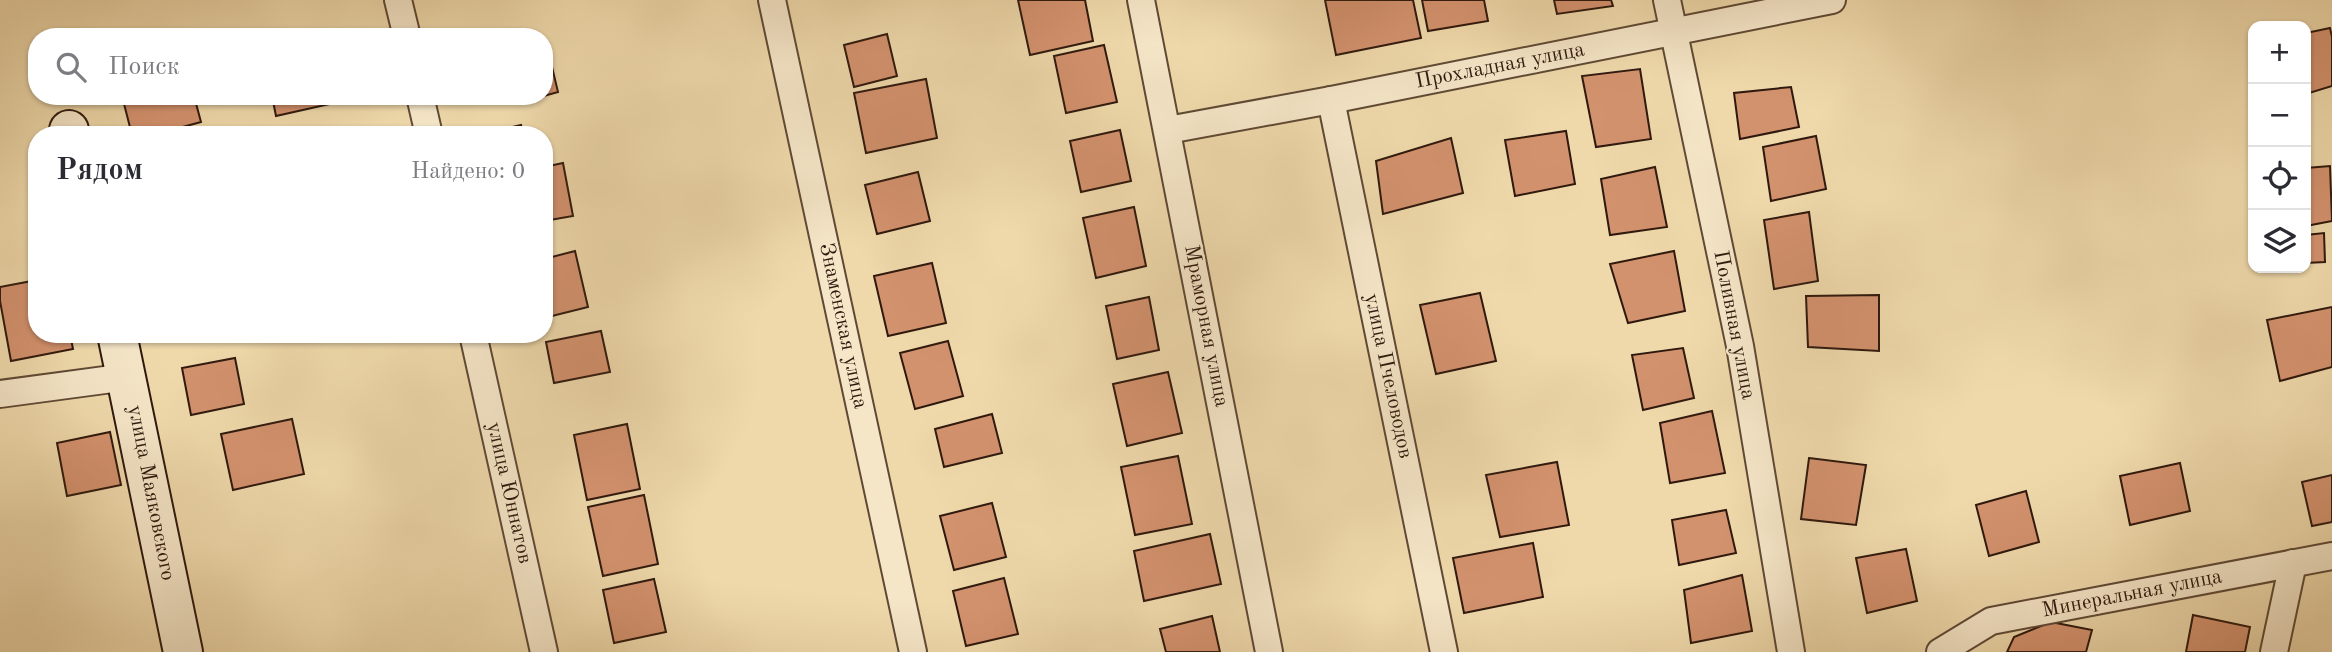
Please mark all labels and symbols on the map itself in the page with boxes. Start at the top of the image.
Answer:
street label: Прохладная улица [1414,39,1586,93]
street label: Знаменская улица [815,241,871,411]
street label: Мраморная улица [1180,243,1232,409]
street label: Поливная улица [1709,249,1759,401]
street label: улица Пчеловодов [1360,292,1416,460]
street label: улица Маяковского [124,404,178,582]
street label: улица Юннатов [483,420,535,566]
street label: Минеральная улица [2040,566,2224,622]

